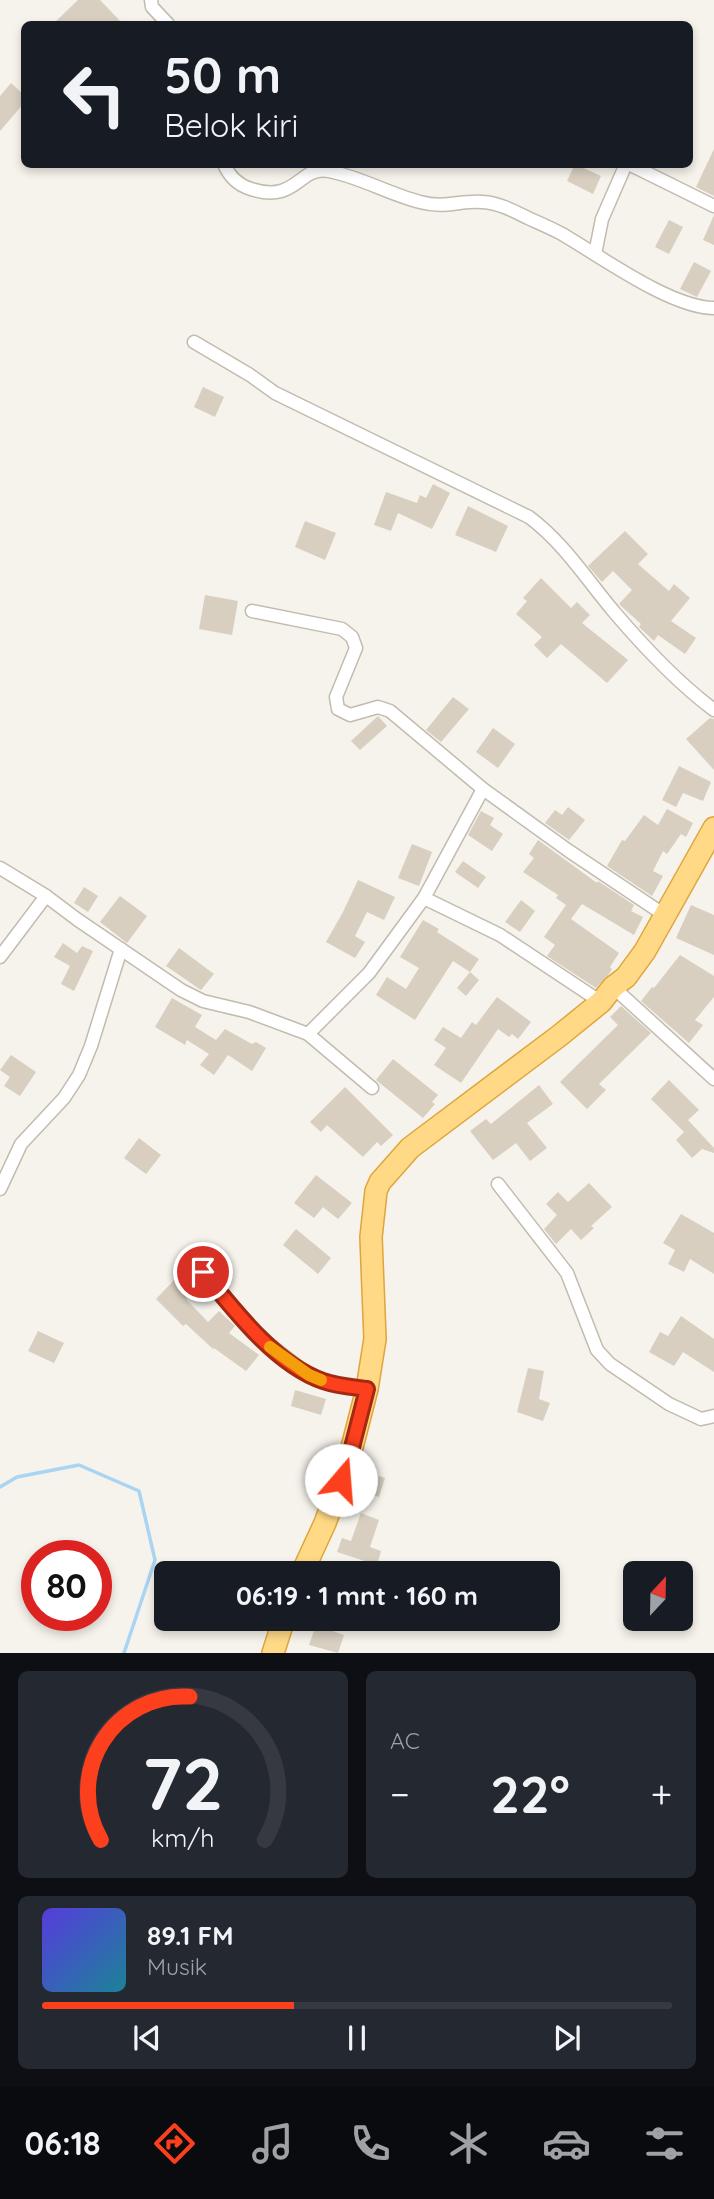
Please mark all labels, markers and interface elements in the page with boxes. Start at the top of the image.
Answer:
text: 50 m [164,44,281,105]
icon: left [49,49,140,140]
text: Belok kiri [164,105,298,145]
pin [173,1242,233,1302]
icon: arrive [184,1253,222,1291]
position arrow [304,1443,378,1517]
speed limit sign: 80 [21,1540,112,1631]
north arrow [623,1561,693,1631]
map controls [623,1561,693,1631]
text: 06:19 · 1 mnt · 160 m [236,1579,478,1612]
text: AC [390,1726,420,1755]
text: 72 [142,1738,224,1829]
text: 22° [490,1761,570,1826]
text: − [390,1770,410,1818]
text: + [651,1770,672,1818]
text: km/h [151,1822,215,1853]
text: 89.1 FM [147,1919,233,1952]
text: Musik [147,1952,207,1981]
icon: previous [128,2019,166,2057]
icon: pause [338,2019,376,2057]
icon: next [548,2019,586,2057]
icon: directions [150,2119,199,2168]
icon: music [248,2119,297,2168]
icon: phone [346,2119,395,2168]
icon: climate [444,2119,493,2168]
icon: car [542,2119,591,2168]
icon: filters [640,2119,689,2168]
text: 06:18 [25,2123,101,2163]

